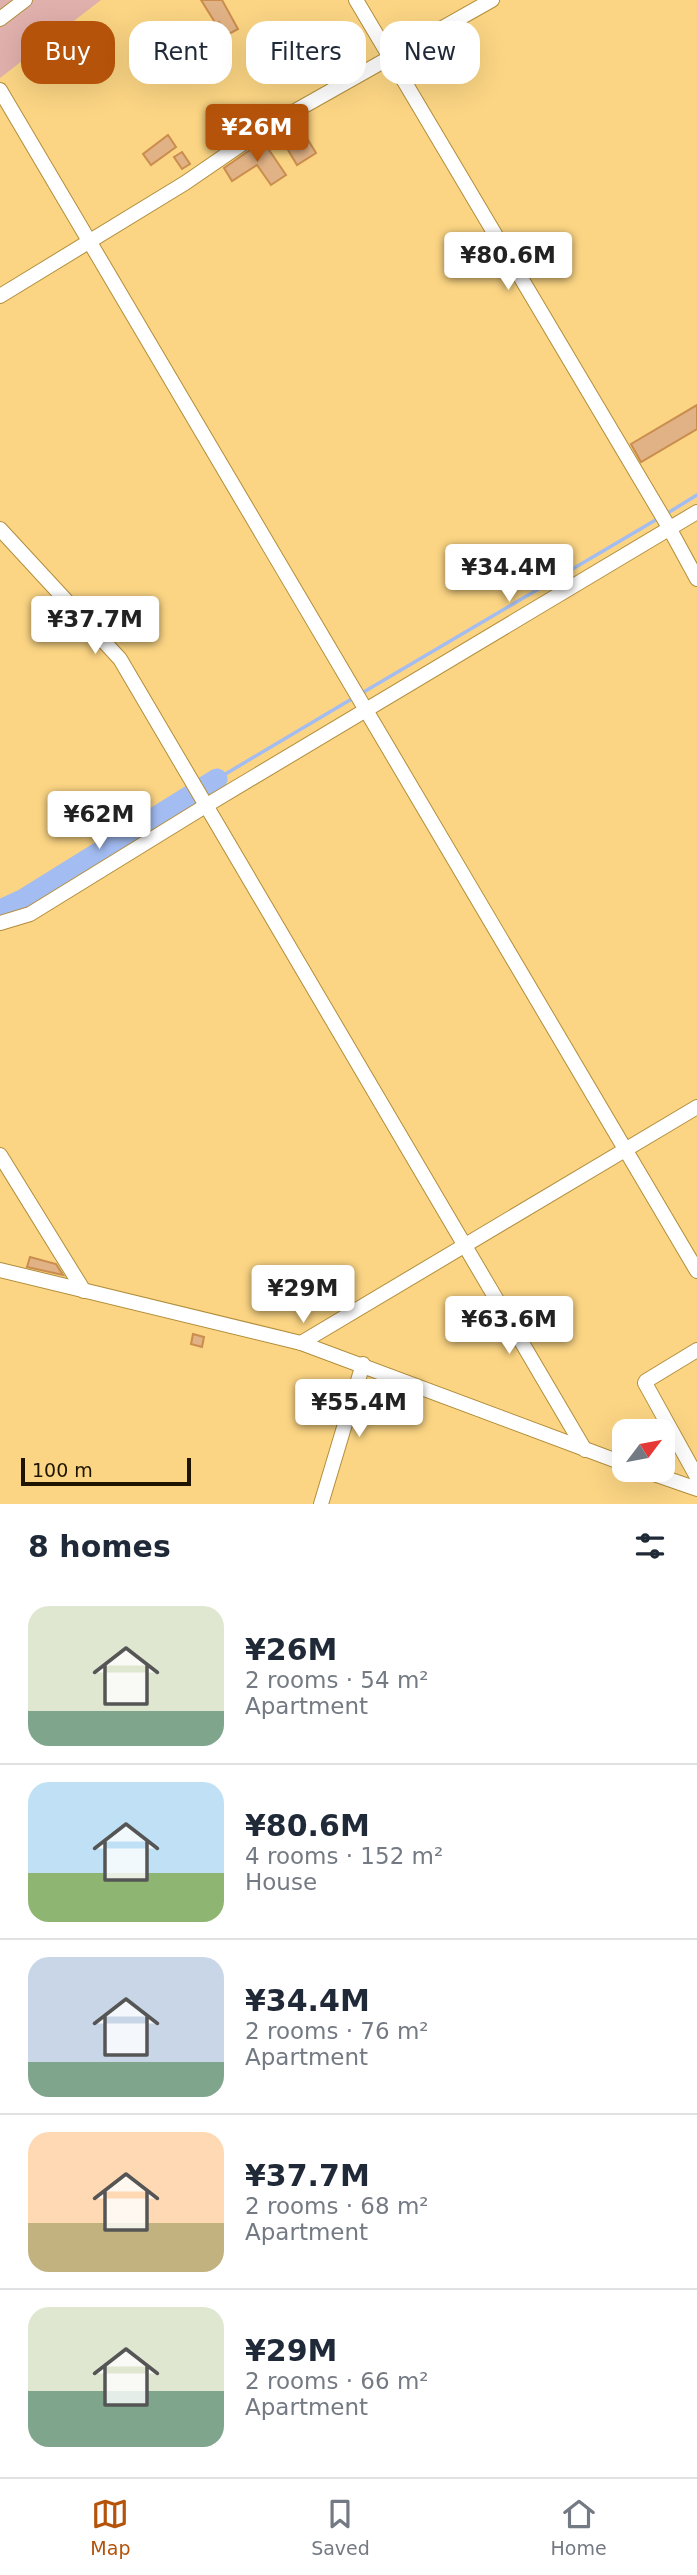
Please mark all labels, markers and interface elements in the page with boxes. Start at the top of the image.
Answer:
chip: Buy [21,21,115,84]
chip: Rent [129,21,232,84]
chip: Filters [246,21,366,84]
chip: New [380,21,480,84]
pin: ¥26M [216,104,298,164]
text: ¥26M [222,114,292,140]
pin: ¥80.6M [451,232,565,292]
text: ¥80.6M [460,242,556,268]
pin: ¥34.4M [452,544,566,604]
text: ¥34.4M [461,554,557,580]
pin: ¥37.7M [38,596,152,656]
text: ¥37.7M [47,606,143,632]
pin: ¥62M [58,792,140,851]
text: ¥62M [64,801,134,827]
pin: ¥29M [262,1266,344,1325]
text: ¥29M [268,1275,338,1301]
pin: ¥63.6M [452,1296,566,1356]
text: ¥63.6M [461,1306,557,1332]
pin: ¥55.4M [302,1380,416,1439]
text: ¥55.4M [311,1389,407,1415]
north arrow [612,1419,676,1482]
map controls [612,1419,675,1482]
scale bar [21,1455,191,1487]
text: 100 m [32,1459,93,1481]
icon: filters [631,1527,669,1565]
text: 8 homes [28,1529,171,1564]
text: ¥26M [245,1632,337,1667]
icon: home [84,1634,168,1718]
text: 2 rooms · 54 m² [245,1667,429,1693]
text: Apartment [245,1693,368,1719]
text: ¥80.6M [245,1808,370,1843]
icon: home [84,1810,168,1894]
text: 4 rooms · 152 m² [245,1843,443,1869]
text: House [245,1869,317,1895]
text: ¥34.4M [245,1983,370,2018]
icon: home [84,1985,168,2069]
text: 2 rooms · 76 m² [245,2018,429,2044]
text: Apartment [245,2044,368,2070]
text: ¥37.7M [245,2158,370,2193]
icon: home [84,2160,168,2244]
text: 2 rooms · 68 m² [245,2193,429,2219]
text: Apartment [245,2219,368,2245]
text: ¥29M [245,2333,337,2368]
icon: home [84,2335,168,2419]
text: 2 rooms · 66 m² [245,2368,429,2394]
text: Apartment [245,2394,368,2420]
tab: Map [90,2495,130,2559]
tab: Saved [311,2495,370,2559]
tab: Home [551,2495,607,2559]

